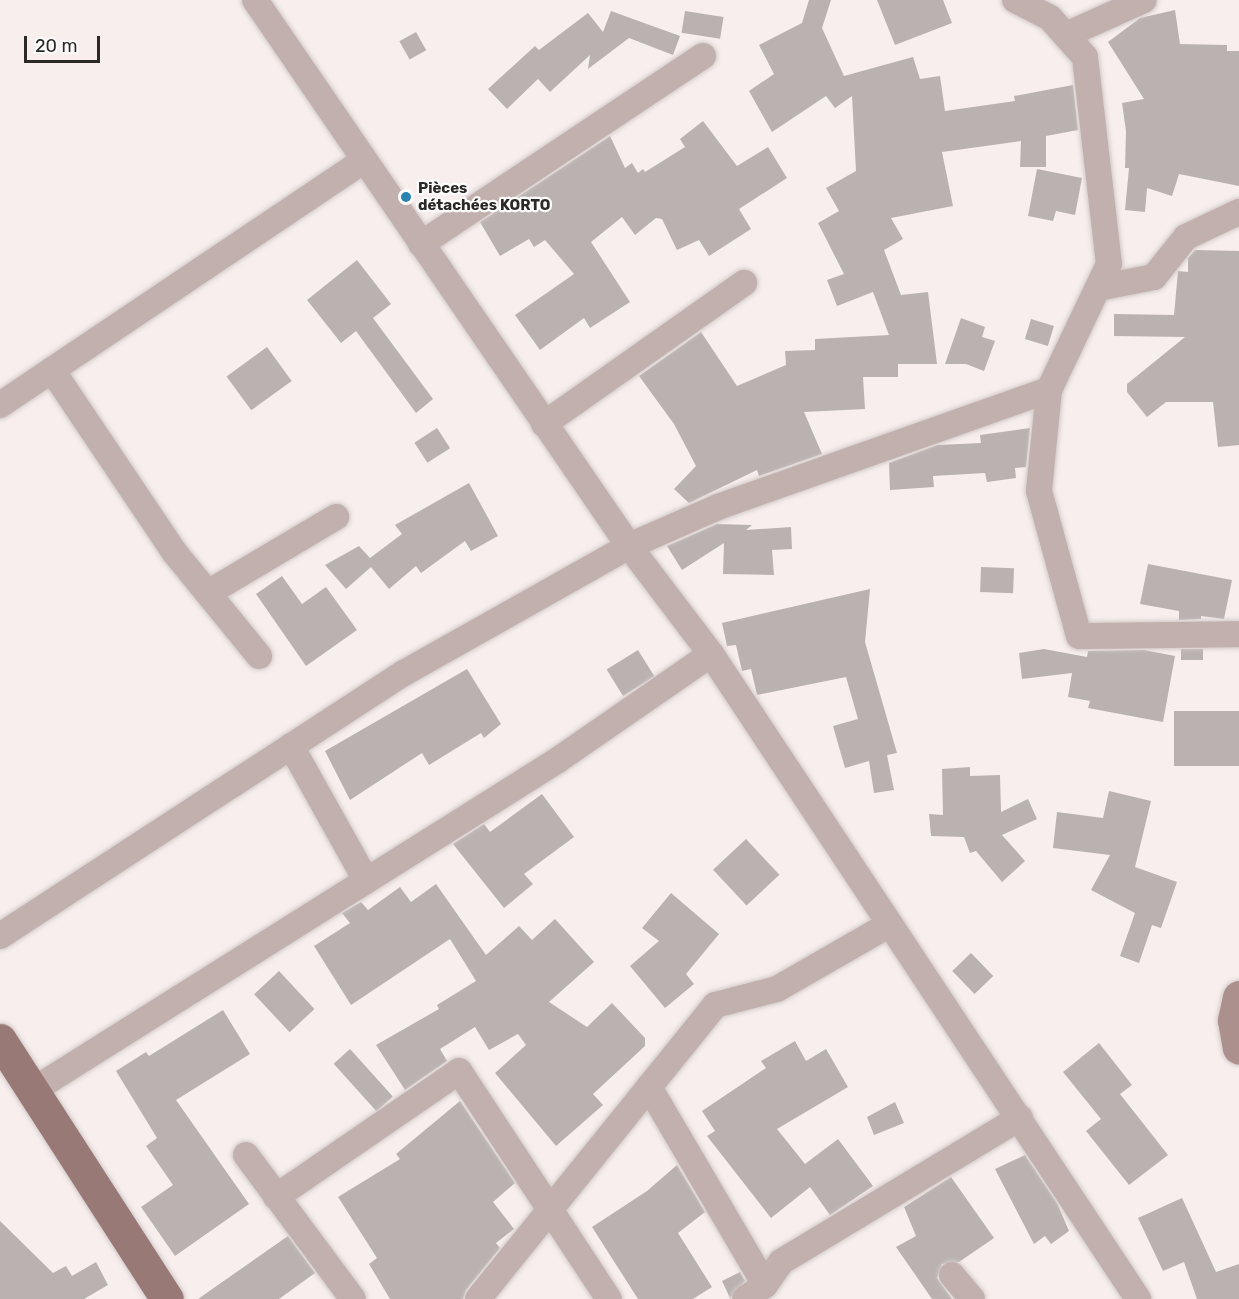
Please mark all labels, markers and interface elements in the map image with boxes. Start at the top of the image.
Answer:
scale bar [27,24,104,62]
text: 20 m [35,35,77,57]
place label: Pièces détachées KORTO [418,179,550,214]
marker: Pièces détachées KORTO [399,190,413,204]

